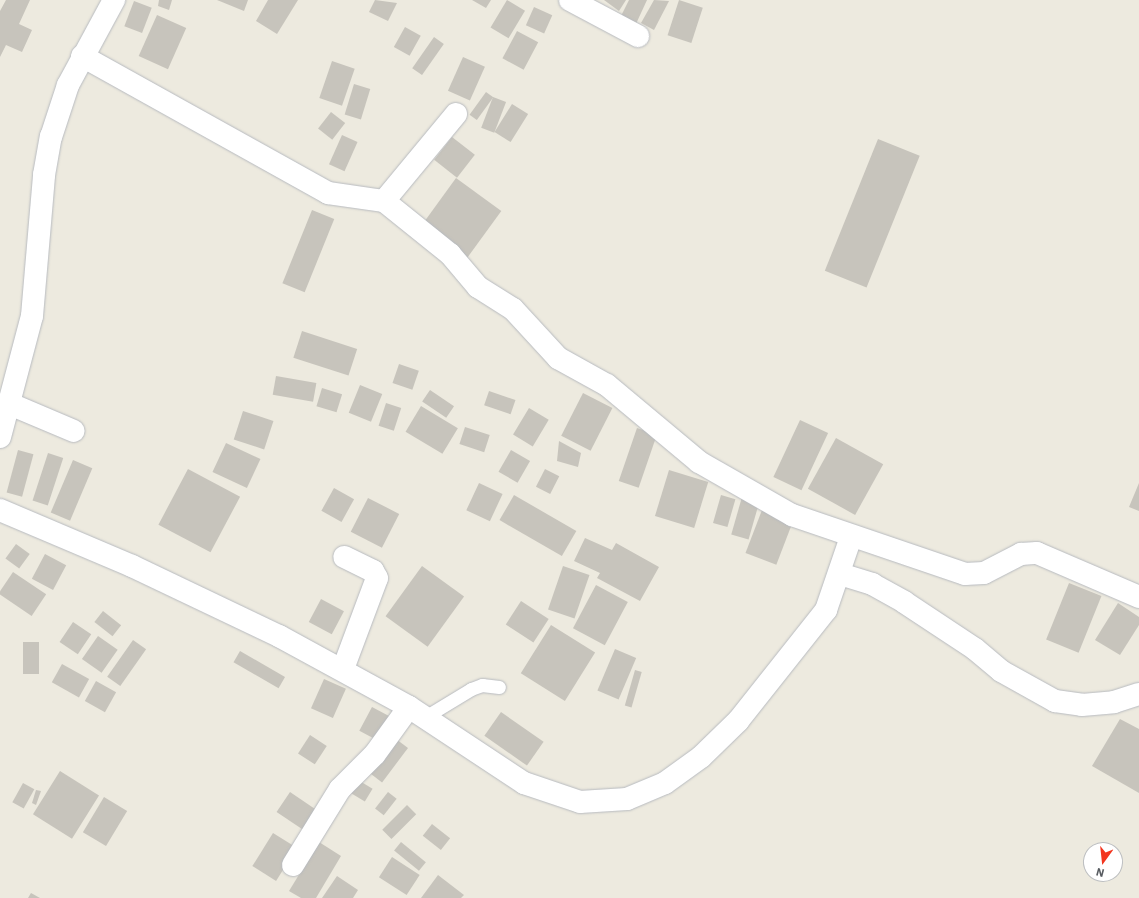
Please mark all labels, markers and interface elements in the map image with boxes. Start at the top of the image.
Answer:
north arrow [1083,842,1123,882]
text: N [1094,865,1106,880]

